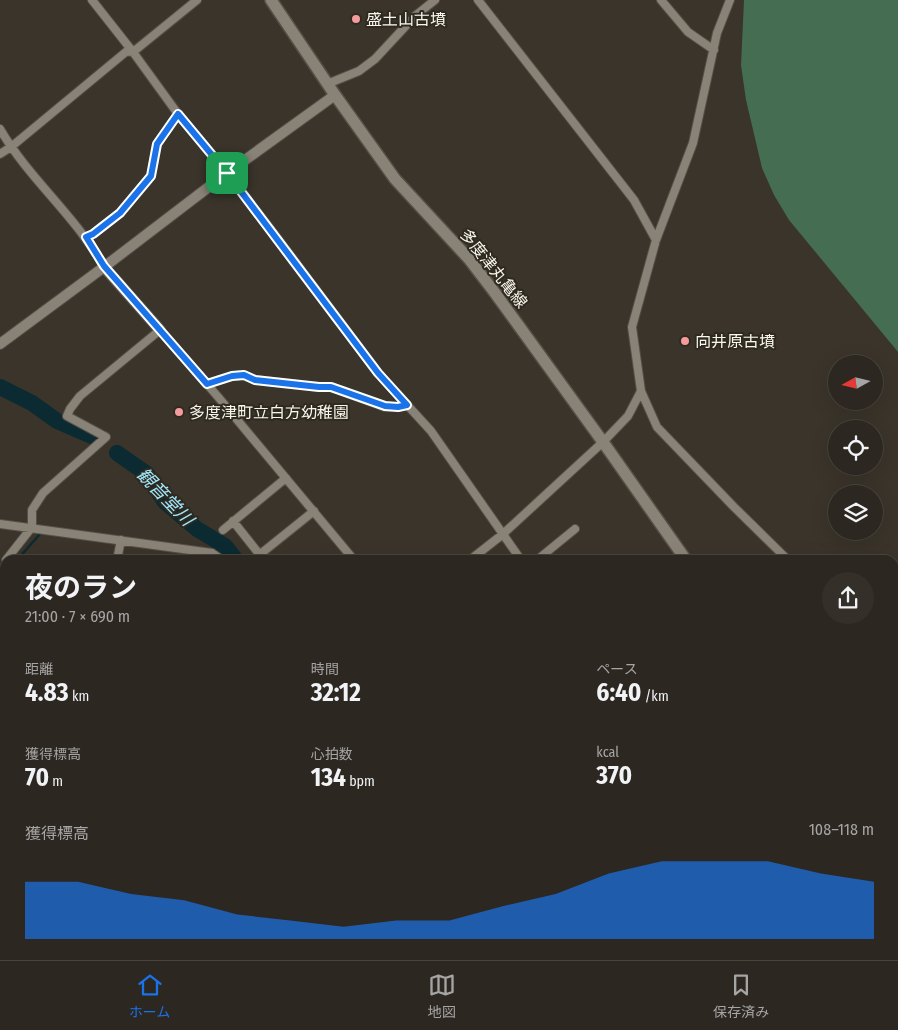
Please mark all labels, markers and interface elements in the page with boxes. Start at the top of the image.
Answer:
place label: 盛土山古墳 [366,10,446,29]
marker: 盛土山古墳 [350,13,362,25]
pin [206,152,248,194]
icon: arrive [213,159,241,187]
street label: 多度津丸亀線 [456,225,531,312]
place label: 向井原古墳 [695,332,775,351]
marker: 向井原古墳 [679,335,691,347]
north arrow [828,355,882,410]
map controls [828,355,883,540]
place label: 多度津町立白方幼稚園 [189,403,349,422]
marker: 多度津町立白方幼稚園 [173,406,185,418]
button: locate [828,420,883,475]
water label: 観音堂川 [132,463,199,532]
button: layers [828,485,883,540]
text: 夜のラン [25,571,137,604]
button: share [822,572,874,624]
text: 21:00 · 7 × 690 m [25,607,130,626]
text: 距離 [25,661,53,678]
text: 時間 [311,661,339,678]
text: ペース [596,661,638,678]
text: 4.83 [25,678,69,708]
text: 32:12 [311,678,361,708]
text: 6:40 [596,678,642,708]
text: km [69,688,89,705]
text: /km [642,688,669,705]
text: kcal [596,744,619,761]
text: 獲得標高 [25,746,81,763]
text: 心拍数 [311,746,353,763]
text: 370 [596,761,632,791]
text: 70 [25,763,49,793]
text: 134 [311,763,346,793]
text: m [49,773,63,790]
text: bpm [346,773,375,790]
text: 108–118 m [809,820,874,839]
text: 獲得標高 [25,824,89,843]
tab: ホーム [129,971,170,1021]
tab: 地図 [428,971,456,1021]
tab: 保存済み [713,971,769,1021]

